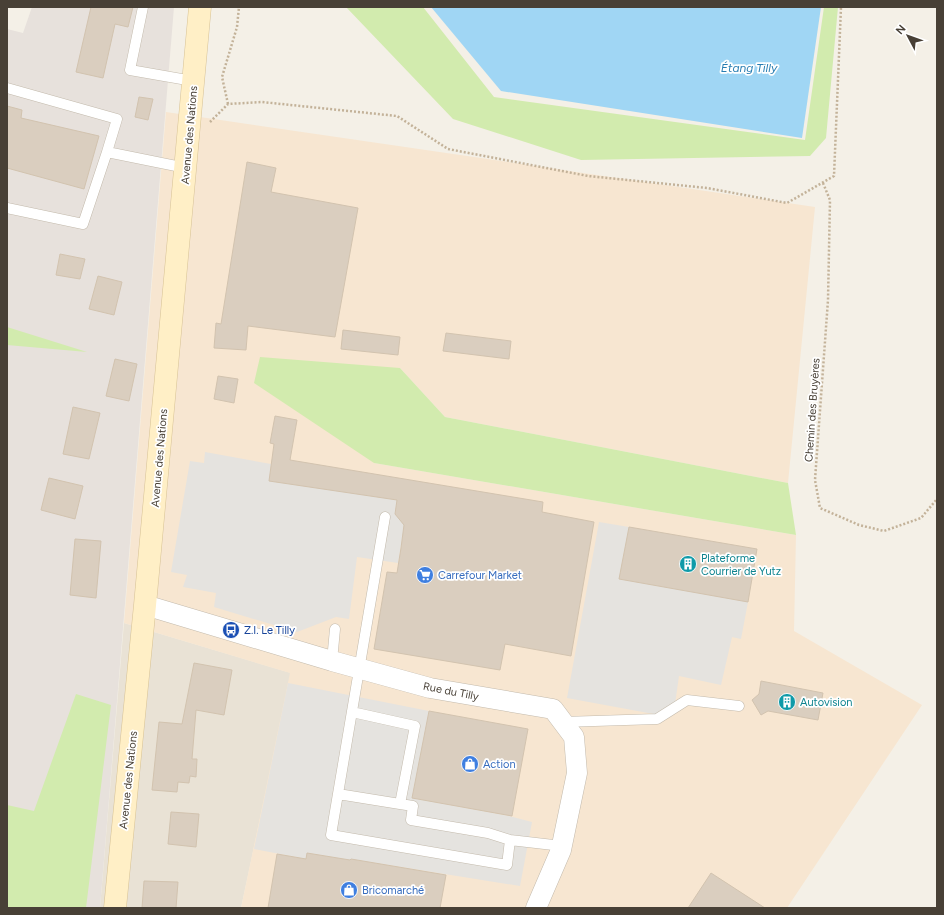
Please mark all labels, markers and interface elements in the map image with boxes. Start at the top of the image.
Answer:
north arrow [888,16,928,56]
text: N [893,22,909,37]
water label: Étang Tilly [721,61,778,75]
street label: Avenue des Nations [179,85,200,185]
street label: Chemin des Bruyères [802,358,823,462]
street label: Avenue des Nations [149,408,170,508]
place label: Plateforme Courrier de Yutz [701,552,781,578]
building icon: Plateforme Courrier de Yutz [678,554,698,574]
supermarket icon: Carrefour Market [415,565,435,585]
place label: Carrefour Market [438,569,522,582]
bus stop icon: Z.I. Le Tilly [221,620,241,640]
place label: Z.I. Le Tilly [244,624,295,637]
street label: Rue du Tilly [422,680,480,703]
building icon: Autovision [777,692,797,712]
place label: Autovision [800,696,852,709]
street label: Avenue des Nations [117,730,140,830]
shop icon: Action [460,754,480,774]
place label: Action [483,758,516,771]
shop icon: Bricomarché [339,880,359,900]
place label: Bricomarché [362,884,424,897]

